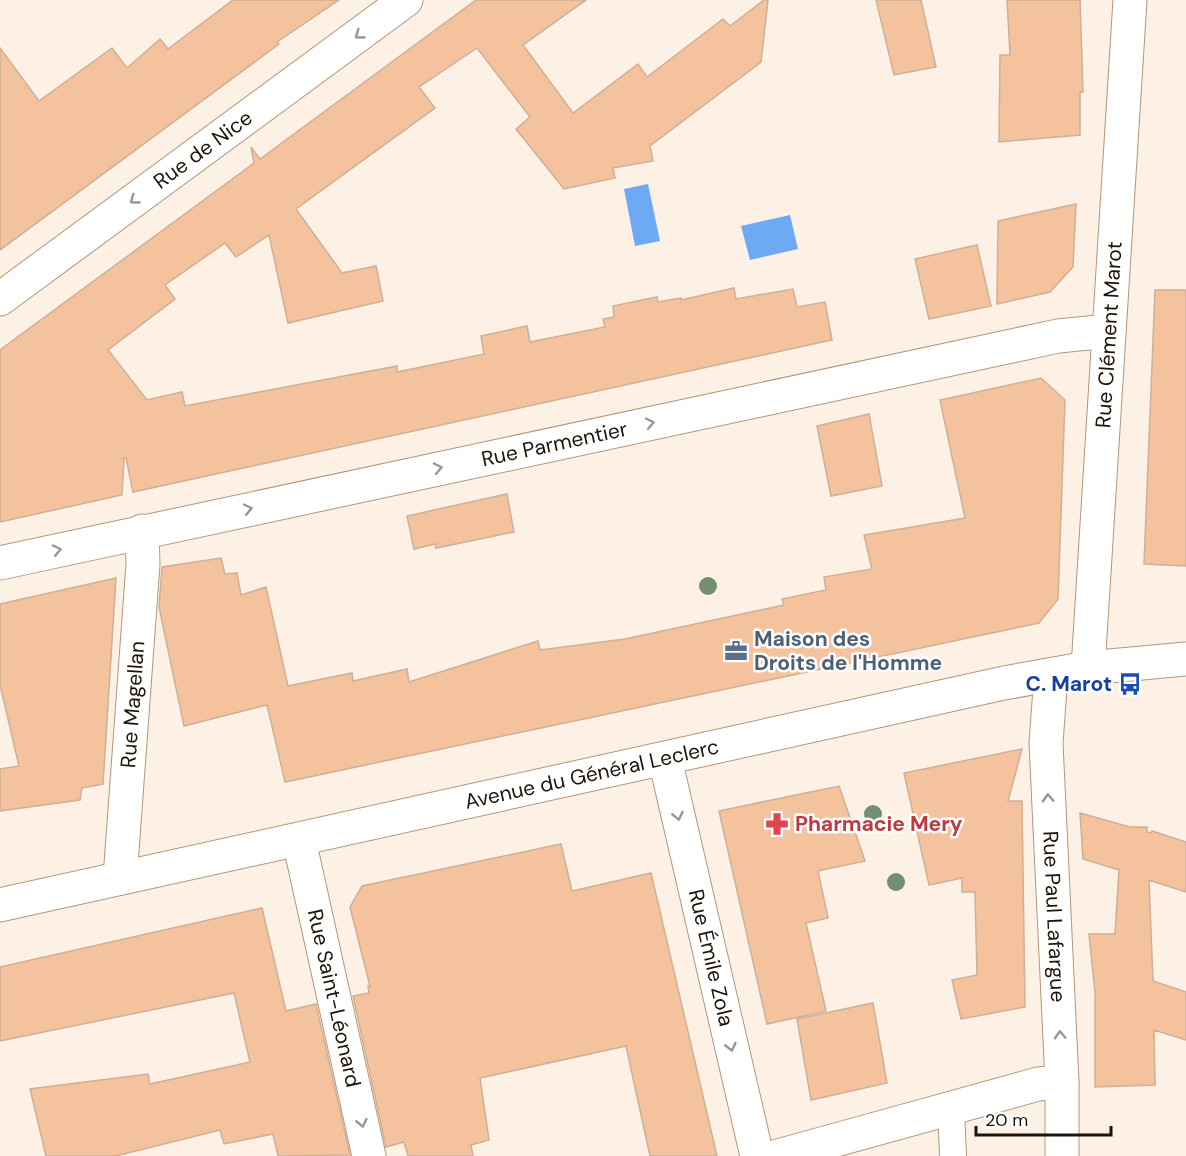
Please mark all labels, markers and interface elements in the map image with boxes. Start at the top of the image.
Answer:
one-way arrow [355,27,366,38]
street label: Rue de Nice [148,104,258,195]
one-way arrow [130,193,141,204]
street label: Rue Clément Marot [1089,240,1129,429]
street label: Rue Parmentier [479,415,630,473]
one-way arrow [644,417,654,430]
one-way arrow [433,462,443,475]
one-way arrow [242,503,252,516]
one-way arrow [52,544,62,557]
place label: Maison des Droits de l'Homme [754,625,942,677]
office icon: Maison des Droits de l'Homme [723,638,749,664]
street label: Rue Magellan [114,640,151,769]
place label: C. Marot [1025,670,1112,698]
bus stop icon: C. Marot [1117,671,1143,697]
street label: Avenue du Général Leclerc [462,732,722,816]
one-way arrow [1042,793,1055,802]
place label: Pharmacie Mery [795,810,963,838]
one-way arrow [670,811,683,821]
pharmacy icon: Pharmacie Mery [764,811,790,837]
street label: Rue Paul Lafargue [1036,830,1072,1003]
street label: Rue Émile Zola [682,886,740,1029]
street label: Rue Saint-Léonard [301,907,367,1090]
one-way arrow [1053,1030,1066,1039]
one-way arrow [724,1042,737,1052]
scale bar [976,1099,1111,1137]
text: 20 m [985,1108,1028,1132]
one-way arrow [354,1117,367,1127]

